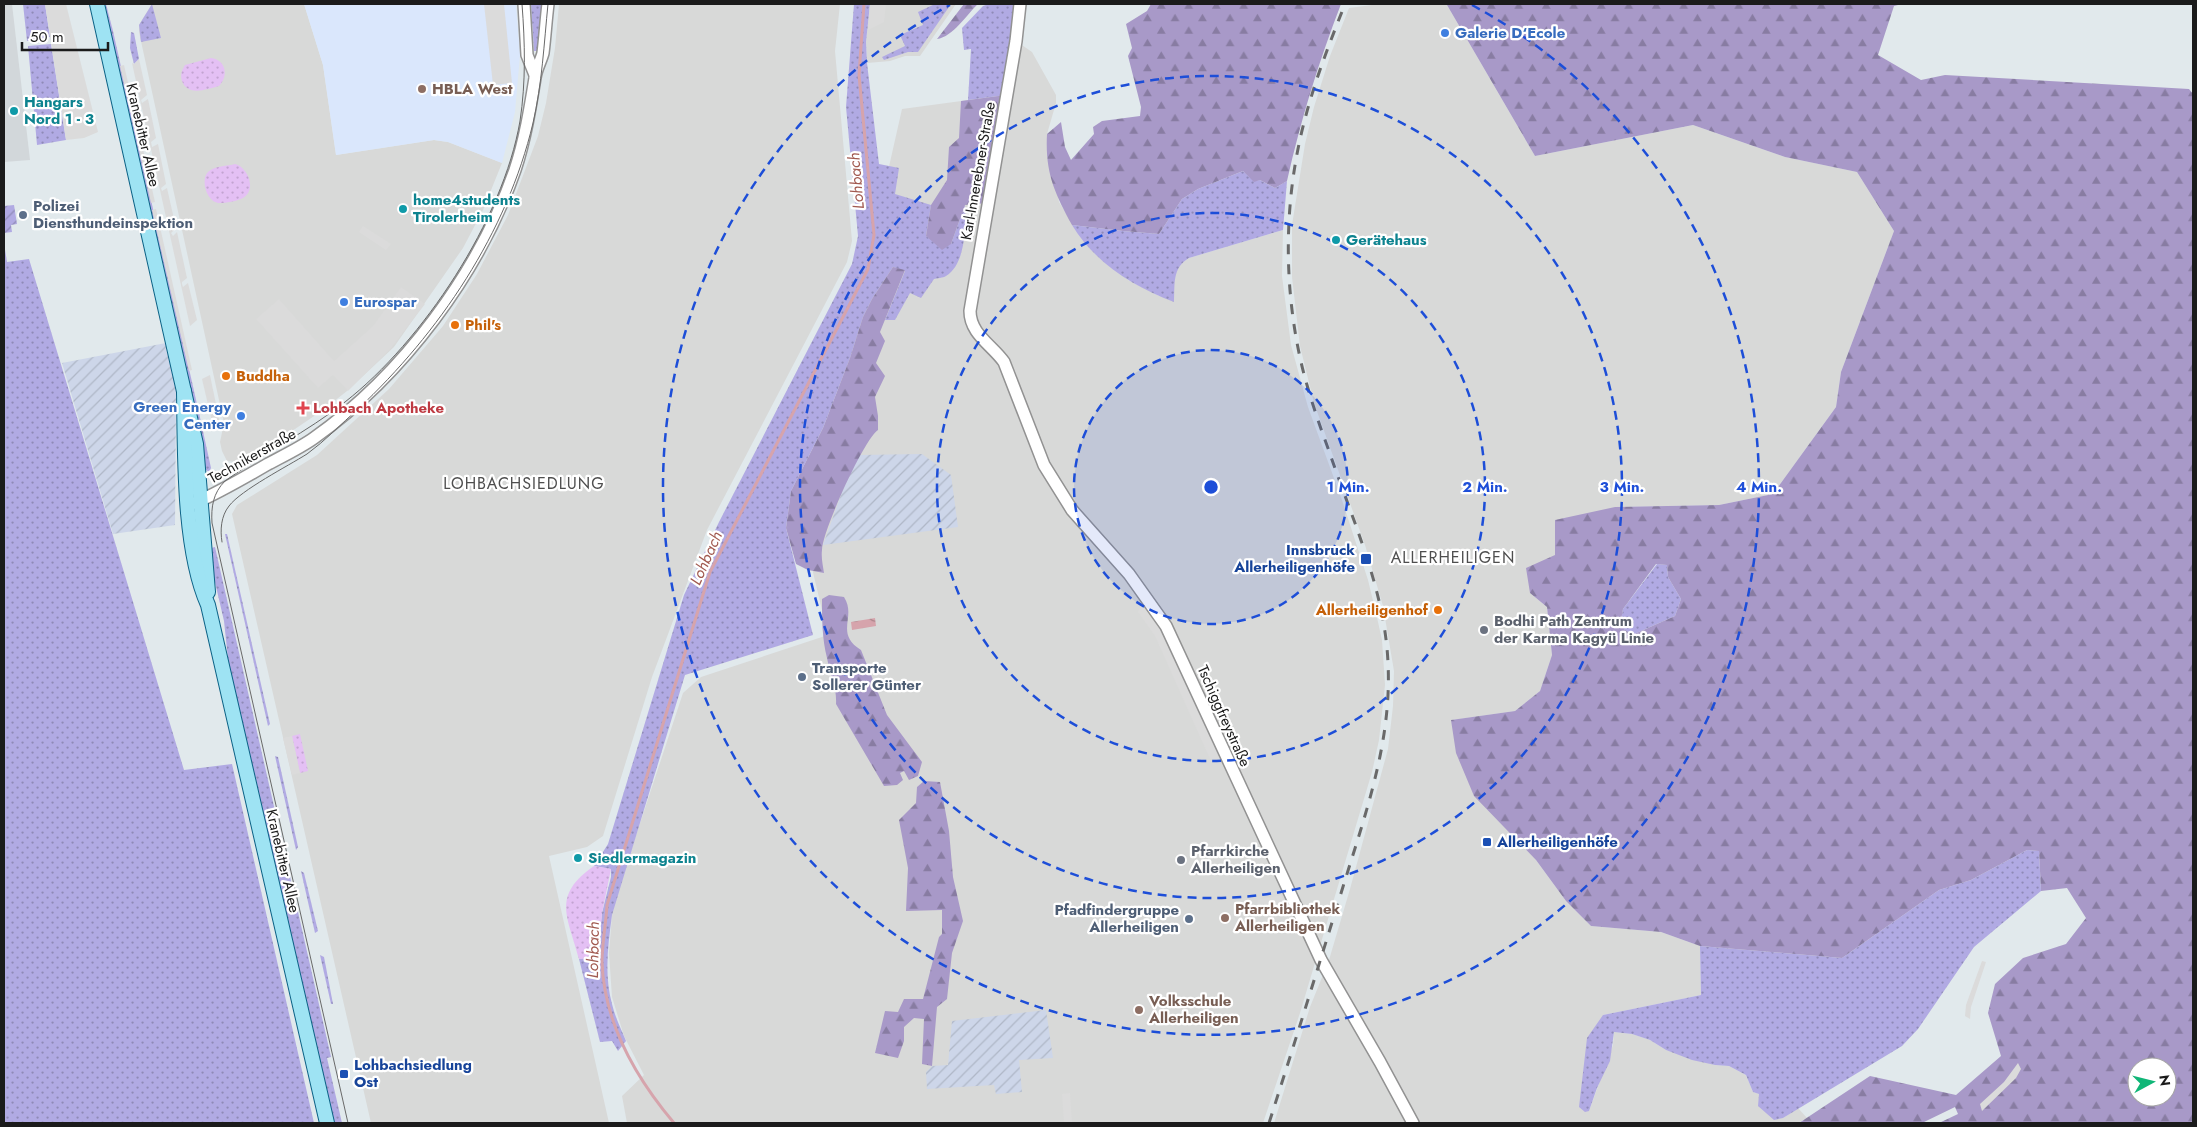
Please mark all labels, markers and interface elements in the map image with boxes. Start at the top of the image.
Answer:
scale bar [22,20,109,52]
place label: Galerie D‘Ecole [1455,22,1566,44]
text: 50 m [30,26,64,48]
marker: Galerie D‘Ecole [1439,27,1451,39]
place label: HBLA West [432,78,513,100]
street label: Kranebitter Allee [120,81,166,189]
marker: HBLA West [416,83,428,95]
place label: Hangars Nord 1 - 3 [24,91,94,130]
street label: Karl-Innerebner-Straße [955,100,1001,242]
marker: Hangars Nord 1 - 3 [8,105,20,117]
water label: Lohbach [842,152,870,210]
place label: home4students Tirolerheim [413,189,520,228]
place label: Polizei Diensthundeinspektion [33,195,193,234]
marker: home4students Tirolerheim [397,203,409,215]
marker: Polizei Diensthundeinspektion [17,209,29,221]
place label: Gerätehaus [1346,229,1427,251]
marker: Gerätehaus [1330,234,1342,246]
place label: Eurospar [354,291,418,313]
marker: Eurospar [338,296,350,308]
place label: Phil's [465,314,501,336]
marker: Phil's [449,319,461,331]
place label: Buddha [236,365,290,387]
marker: Buddha [220,370,232,382]
place label: Green Energy Center [133,396,232,435]
place label: Lohbach Apotheke [313,397,445,419]
marker: Lohbach Apotheke [297,402,309,414]
marker: Green Energy Center [235,410,247,422]
street label: Technikerstraße [204,423,300,489]
district label: LOHBACHSIEDLUNG [443,472,605,495]
text: 1 Min. [1326,476,1370,498]
text: 2 Min. [1462,476,1508,498]
text: 3 Min. [1600,476,1644,498]
text: 4 Min. [1736,476,1782,498]
centre of rings [1202,478,1220,496]
water label: Lohbach [684,527,728,589]
place label: Innsbruck Allerheiligenhöfe [1233,539,1355,578]
district label: ALLERHEILIGEN [1391,546,1515,569]
marker: Innsbruck Allerheiligenhöfe [1359,552,1373,566]
place label: Allerheiligenhof [1315,599,1429,621]
marker: Allerheiligenhof [1432,604,1444,616]
place label: Bodhi Path Zentrum der Karma Kagyü Linie [1494,610,1655,649]
marker: Bodhi Path Zentrum der Karma Kagyü Linie [1478,624,1490,636]
place label: Transporte Sollerer Günter [812,657,922,696]
street label: Tschiggfreystraße [1192,662,1256,771]
marker: Transporte Sollerer Günter [796,671,808,683]
street label: Kranebitter Allee [260,807,306,915]
place label: Allerheiligenhöfe [1496,831,1618,853]
marker: Allerheiligenhöfe [1481,836,1493,848]
place label: Pfarrkirche Allerheiligen [1190,840,1281,879]
place label: Siedlermagazin [588,847,696,869]
marker: Siedlermagazin [572,852,584,864]
marker: Pfarrkirche Allerheiligen [1175,854,1187,866]
place label: Pfarrbibliothek Allerheiligen [1234,898,1341,937]
place label: Pfadfindergruppe Allerheiligen [1054,899,1179,938]
marker: Pfarrbibliothek Allerheiligen [1219,912,1231,924]
marker: Pfadfindergruppe Allerheiligen [1183,913,1195,925]
water label: Lohbach [581,921,605,979]
place label: Volksschule Allerheiligen [1148,990,1239,1029]
marker: Volksschule Allerheiligen [1133,1004,1145,1016]
place label: Lohbachsiedlung Ost [354,1054,472,1093]
north arrow [2127,1057,2177,1107]
marker: Lohbachsiedlung Ost [338,1068,350,1080]
text: N [2154,1074,2176,1087]

